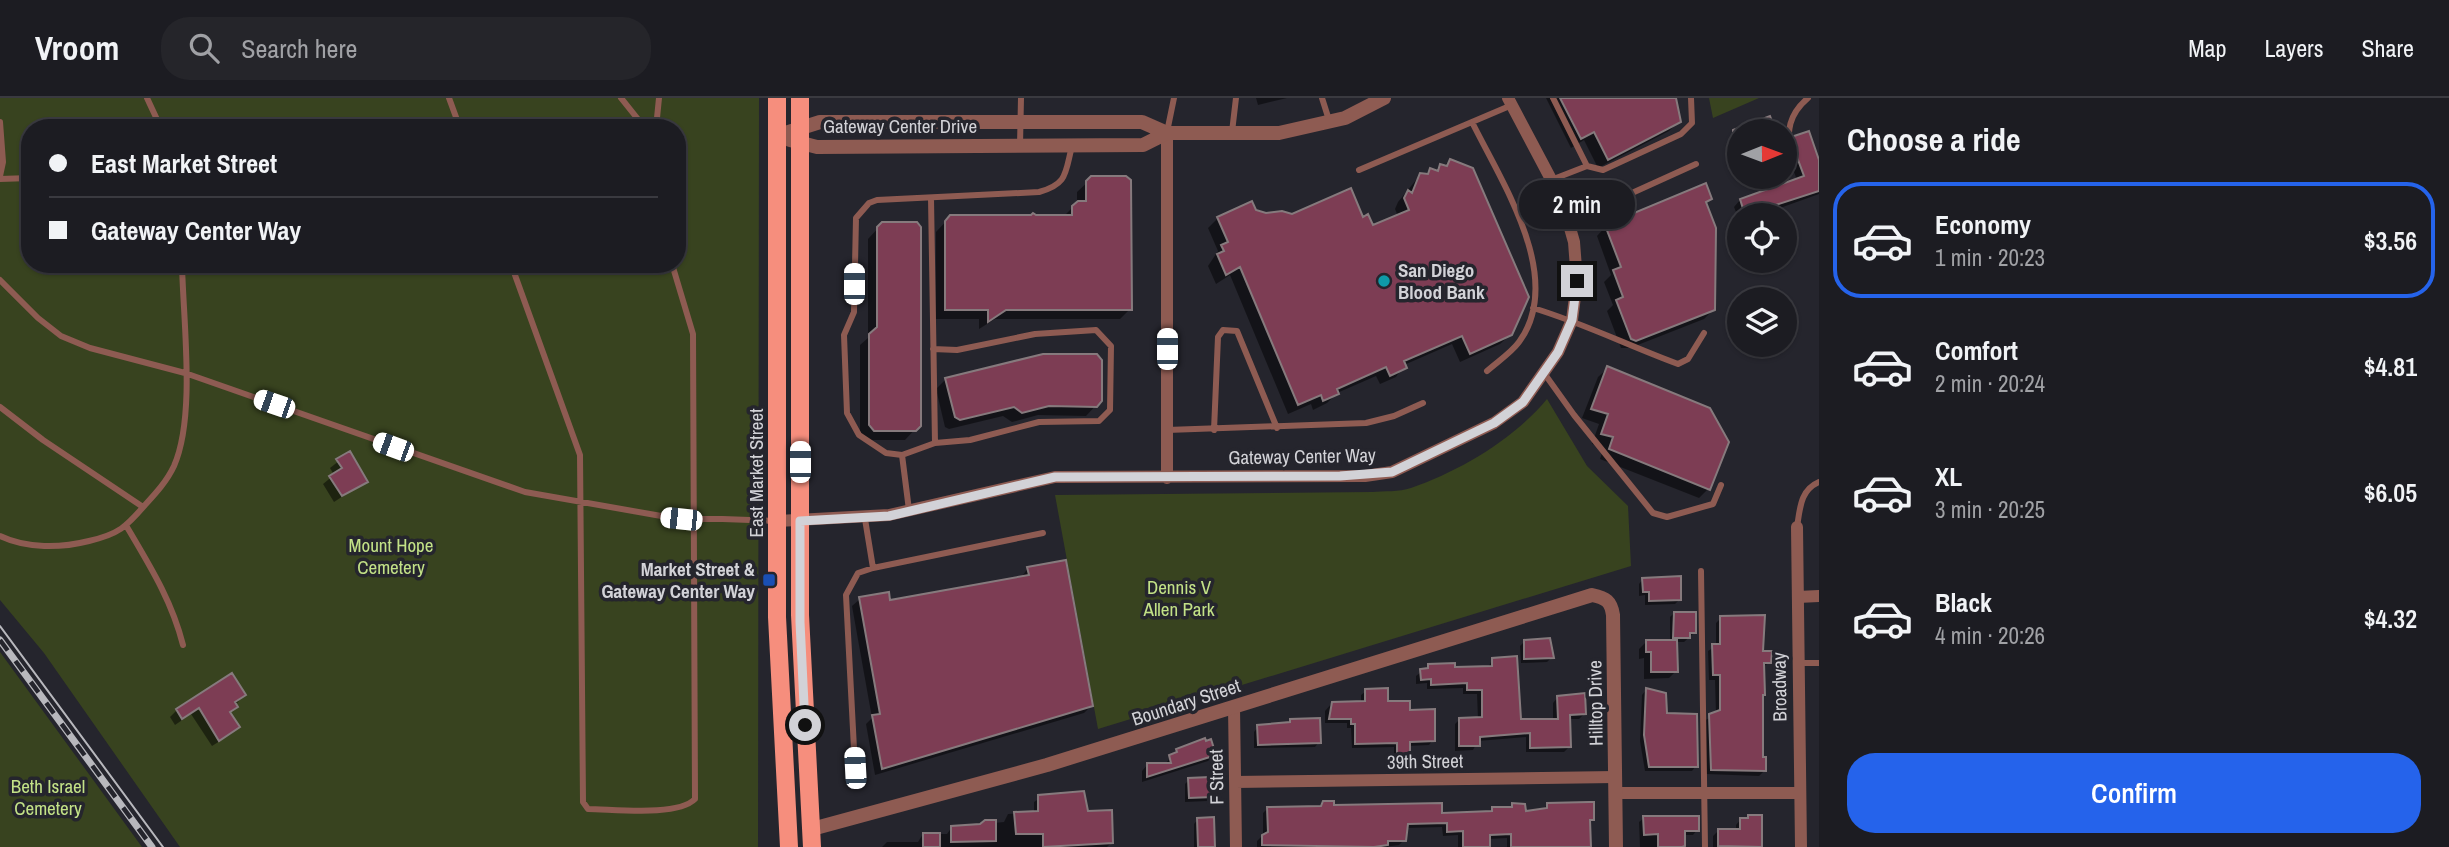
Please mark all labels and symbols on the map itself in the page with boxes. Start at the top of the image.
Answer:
street label: Gateway Center Drive [823,113,977,139]
north arrow [1727,119,1797,189]
callout: 2 min [1519,180,1635,228]
place label: San Diego Blood Bank [1398,257,1485,305]
car [844,263,865,305]
route end [1561,265,1593,297]
marker: San Diego Blood Bank [1376,273,1392,289]
car [1157,328,1178,370]
car [251,387,298,421]
street label: East Market Street [743,408,769,538]
car [370,430,417,464]
car [790,441,811,483]
street label: Gateway Center Way [1228,442,1376,470]
car [660,506,703,532]
park label: Mount Hope Cemetery [349,532,433,580]
place label: Market Street & Gateway Center Way [601,556,755,604]
marker: Market Street & Gateway Center Way [761,572,777,588]
park label: Dennis V Allen Park [1142,574,1215,622]
street label: Broadway [1765,652,1793,722]
street label: Hilltop Drive [1581,660,1609,746]
street label: Boundary Street [1128,672,1244,732]
route start [789,709,821,741]
car [844,746,867,790]
street label: 39th Street [1387,747,1464,775]
street label: F Street [1203,748,1229,805]
park label: Beth Israel Cemetery [11,773,85,821]

